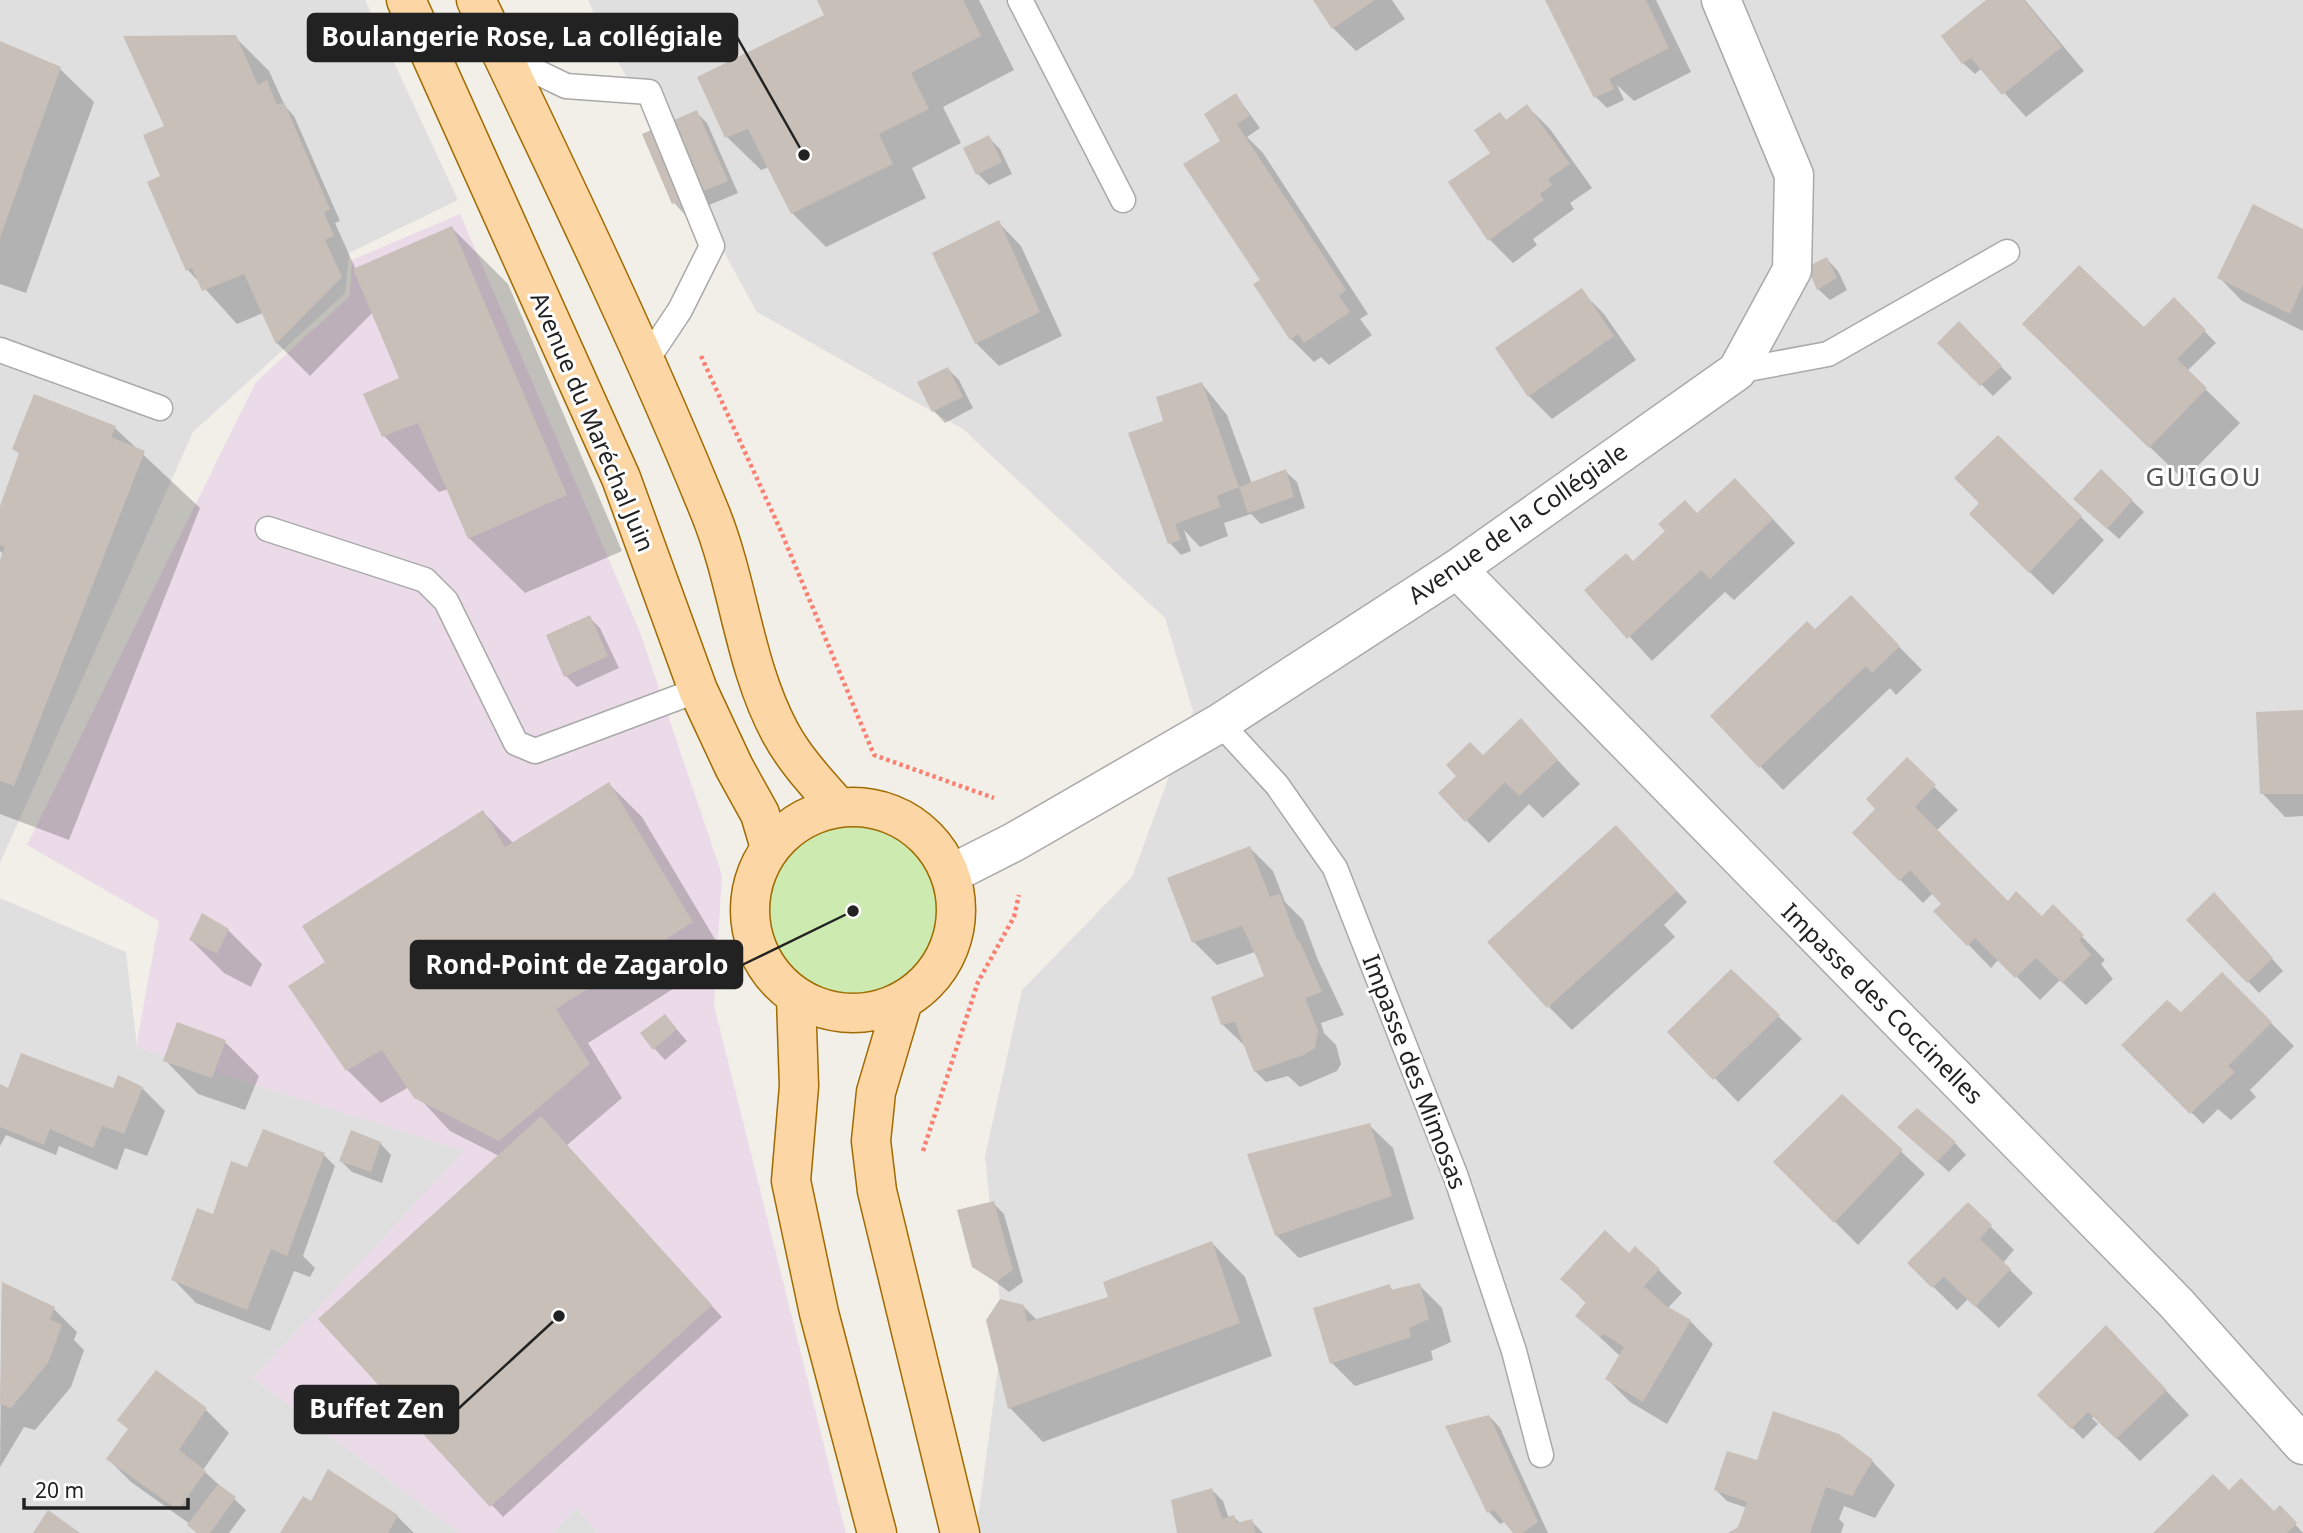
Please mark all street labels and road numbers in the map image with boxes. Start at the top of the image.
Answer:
street label: Avenue du Maréchal Juin [524,286,663,556]
street label: Avenue de la Collégiale [1401,434,1633,611]
street label: Impasse des Coccinelles [1775,895,1991,1111]
street label: Impasse des Mimosas [1355,949,1475,1194]

